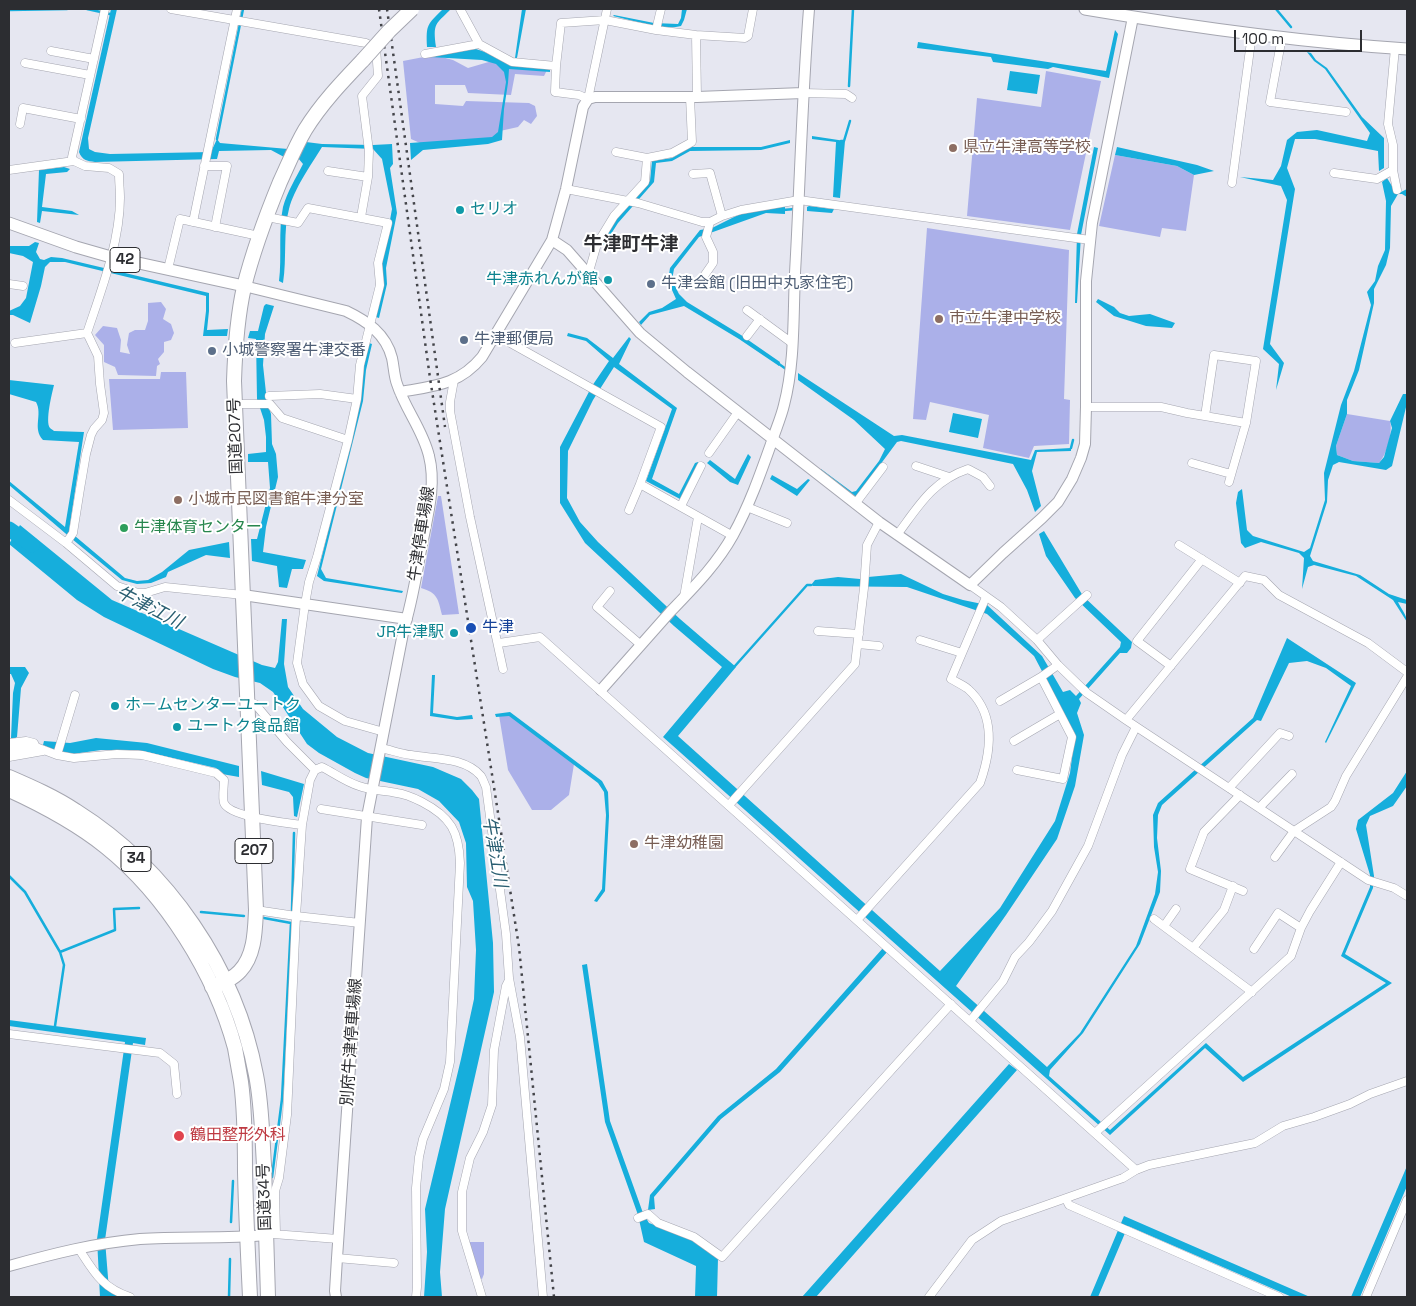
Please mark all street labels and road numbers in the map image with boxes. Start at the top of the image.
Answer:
road number: 42 [110,248,140,272]
street label: 国道207号 [225,397,247,475]
street label: 牛津停車場線 [405,485,439,583]
road number: 207 [235,838,273,864]
road number: 34 [121,846,151,872]
street label: 別府牛津停車場線 [338,977,366,1107]
street label: 国道34号 [254,1163,276,1231]

